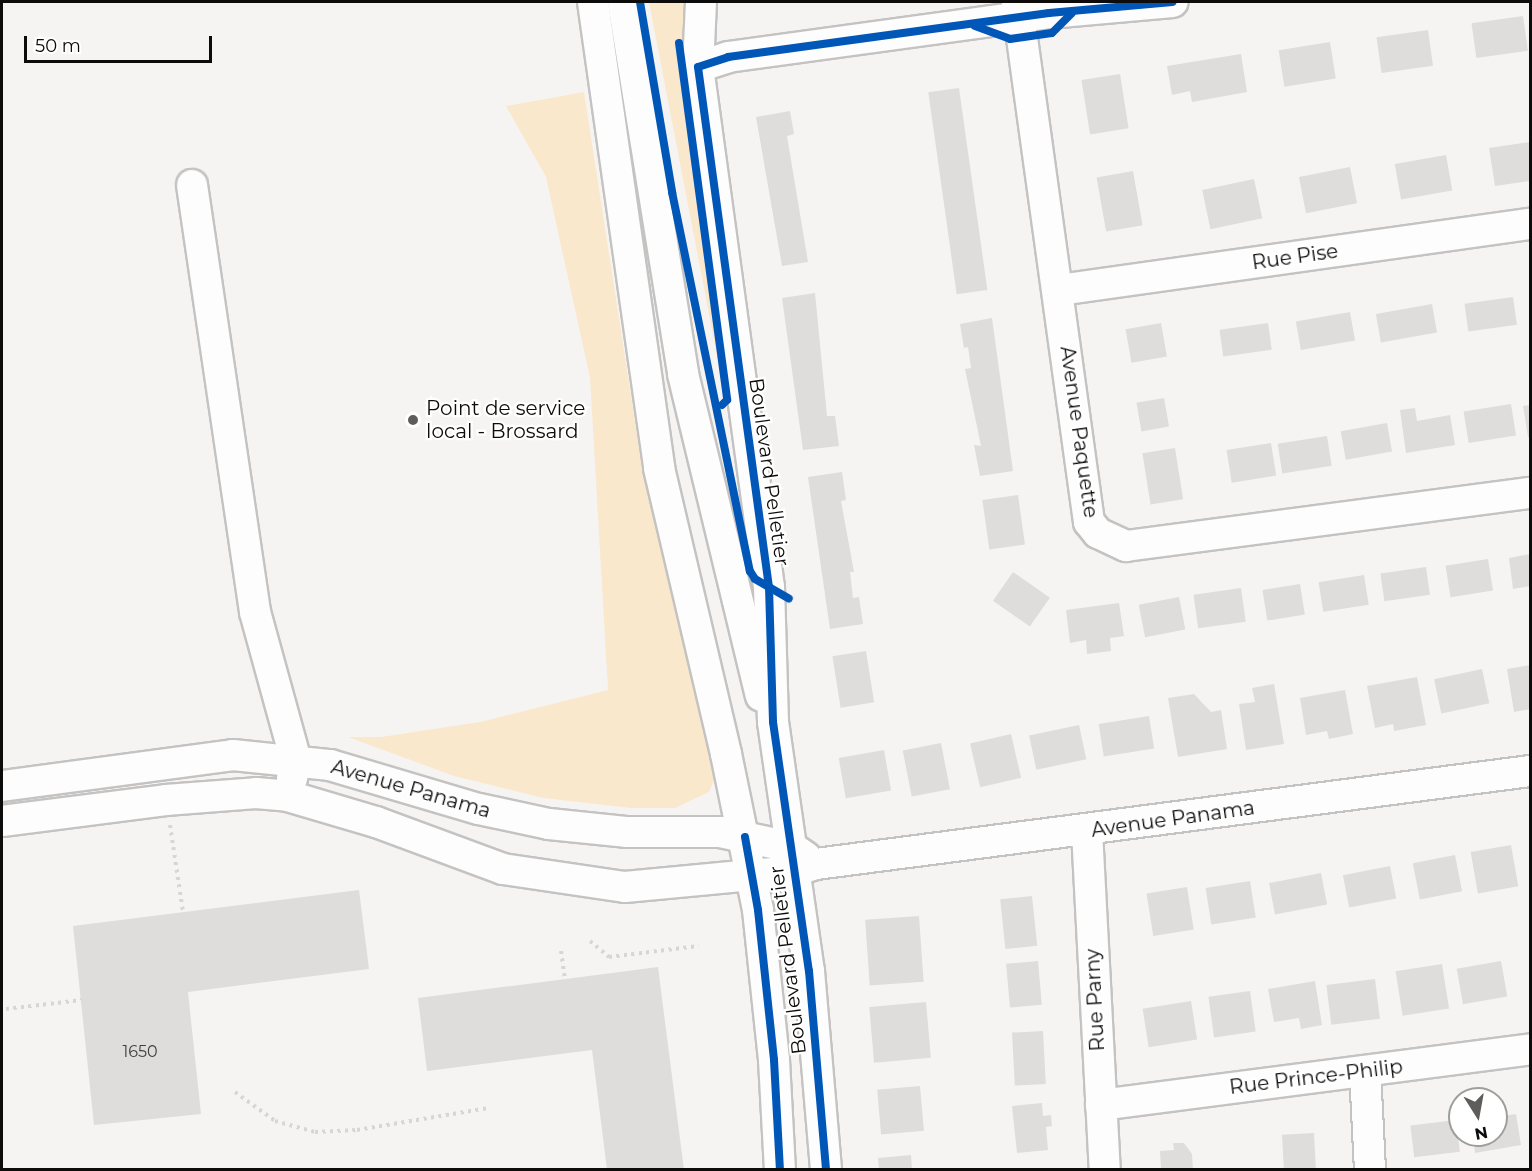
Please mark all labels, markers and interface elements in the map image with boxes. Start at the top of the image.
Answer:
scale bar [27,24,214,62]
text: 50 m [35,35,81,57]
street label: Rue Pise [1250,239,1340,275]
street label: Avenue Paquette [1055,345,1103,519]
street label: Boulevard Pelletier [744,376,794,568]
place label: Point de service local - Brossard [426,396,585,443]
marker: Point de service local - Brossard [404,411,422,429]
street label: Avenue Panama [328,755,494,823]
street label: Avenue Panama [1090,796,1256,842]
street label: Boulevard Pelletier [765,864,811,1056]
street label: Rue Parny [1080,948,1110,1052]
house number: 1650 [122,1042,158,1062]
street label: Rue Prince-Philip [1228,1054,1404,1100]
north arrow [1448,1087,1508,1147]
text: N [1473,1123,1489,1144]

